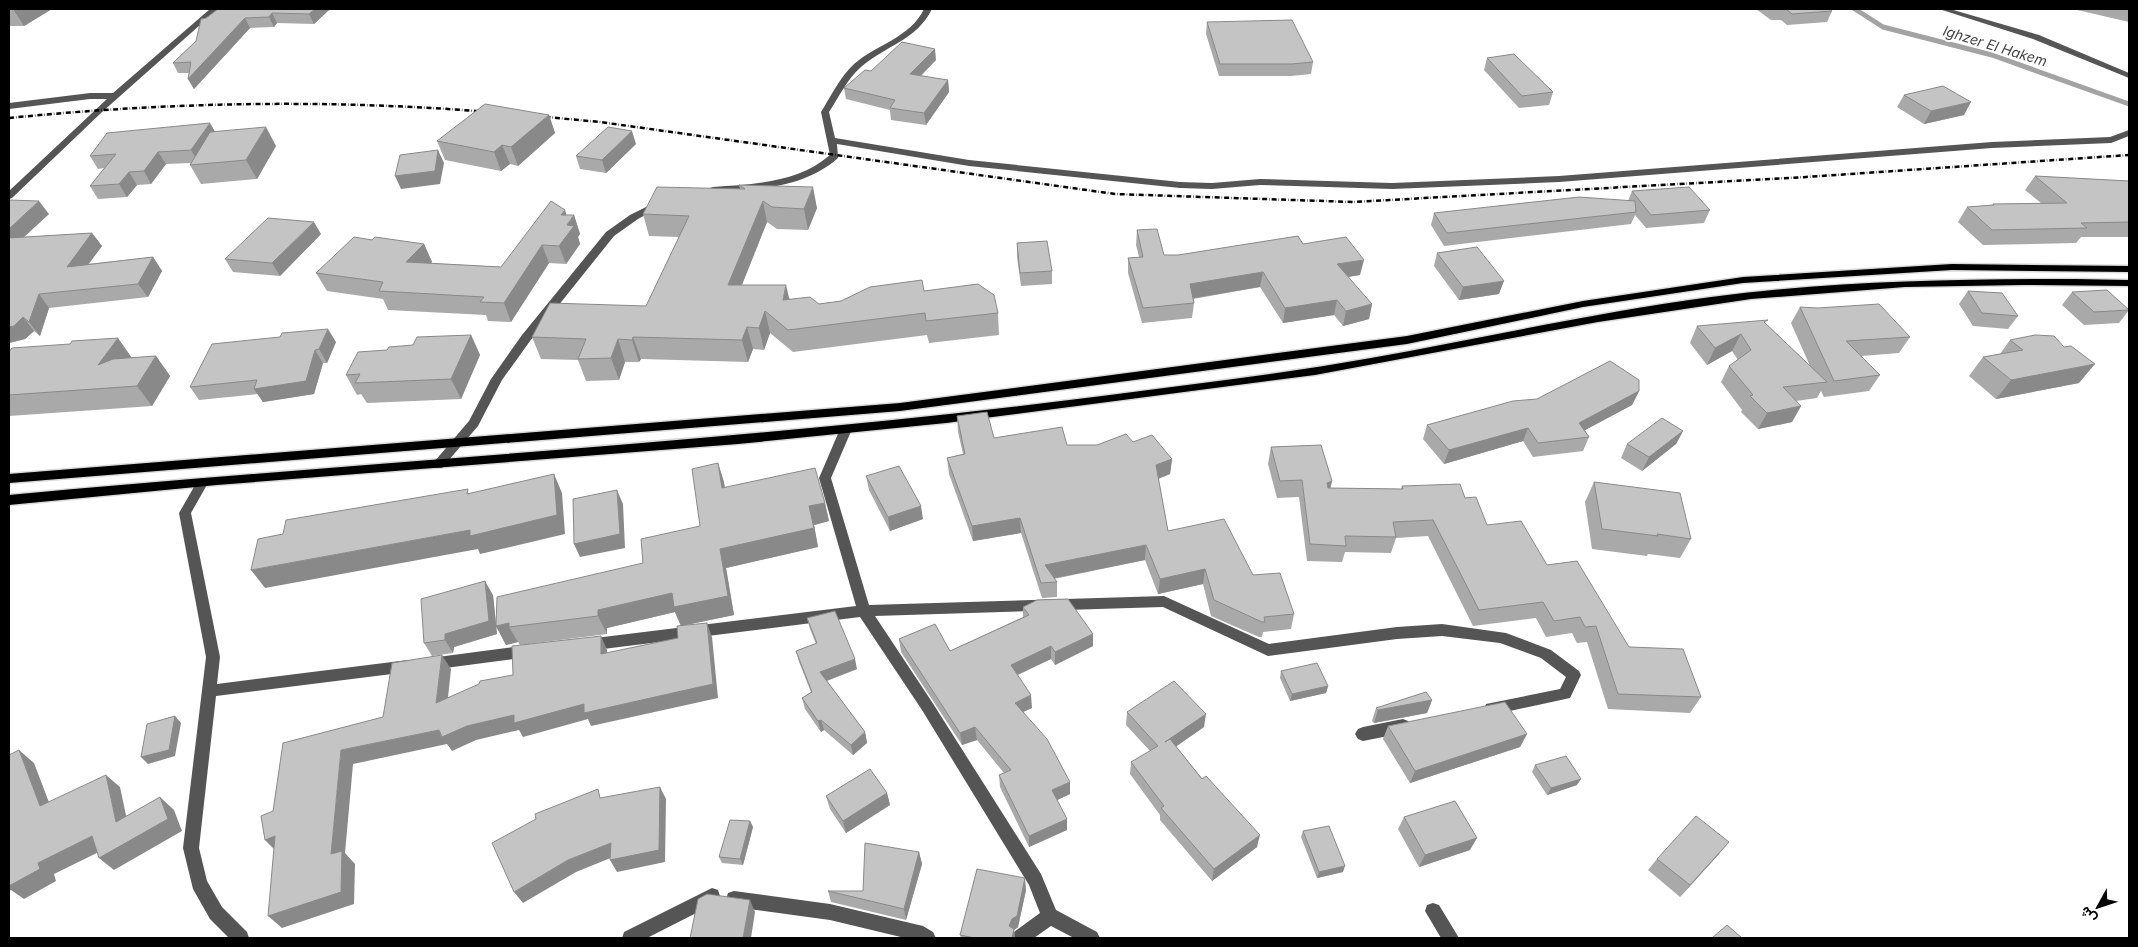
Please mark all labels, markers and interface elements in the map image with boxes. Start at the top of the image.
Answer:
water label: Ighzer El Hakem [1941,22,2049,69]
north arrow [2073,882,2123,932]
text: ش [2076,903,2100,928]

